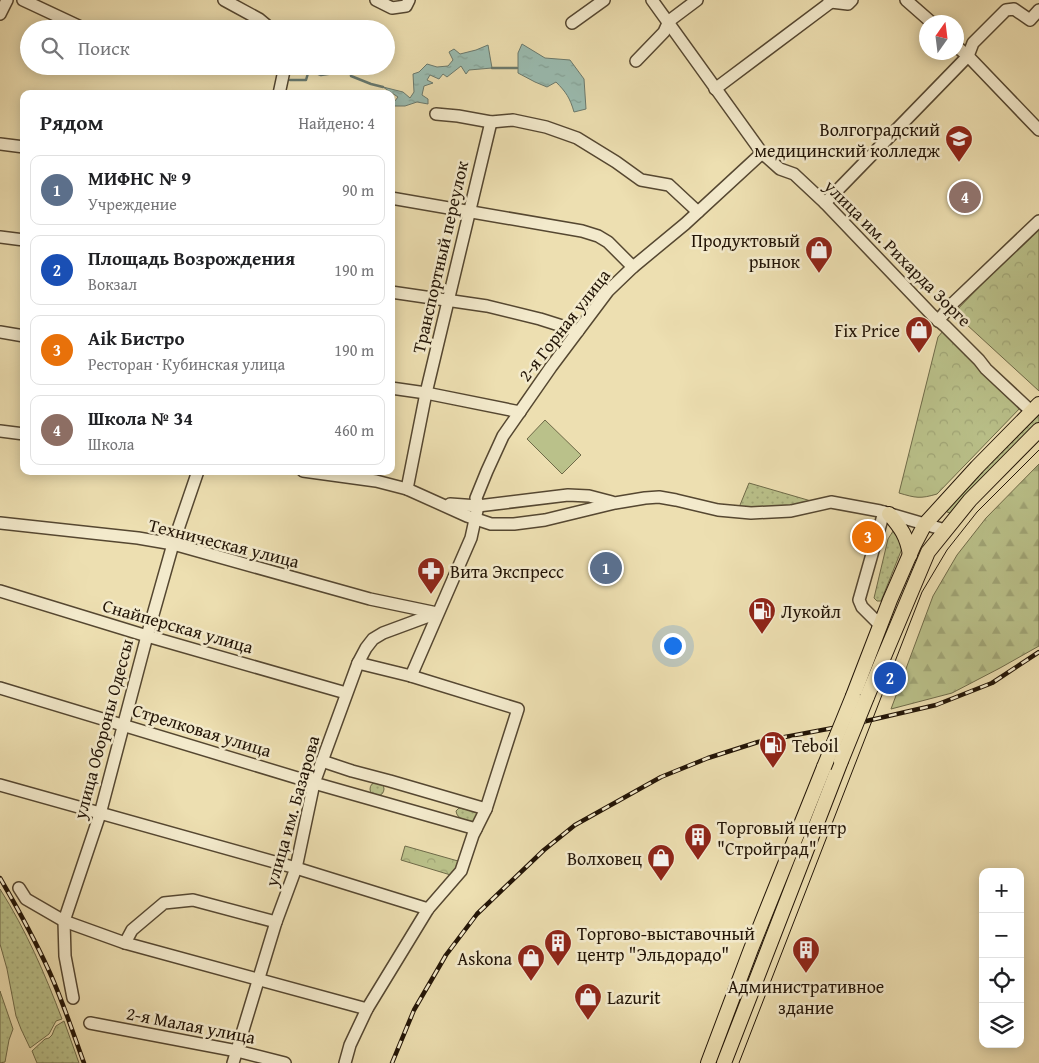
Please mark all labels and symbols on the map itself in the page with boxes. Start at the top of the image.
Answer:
north arrow [919,15,964,60]
place label: Волгоградский медицинский колледж [754,116,941,164]
school or university icon: Волгоградский медицинский колледж [944,124,974,163]
street label: Транспортный переулок [405,158,475,356]
street label: улица им. Рихарда Зорге [817,172,978,333]
pin: 4 [949,178,981,216]
place label: Продуктовый рынок [691,227,801,275]
shop icon: Продуктовый рынок [804,235,834,274]
street label: 2-я Горная улица [511,263,617,387]
shop icon: Fix Price [904,315,934,354]
place label: Fix Price [834,317,900,344]
street label: Техническая улица [146,511,303,575]
pin: 3 [852,518,884,556]
pin: 1 [590,549,622,587]
pharmacy icon: Вита Экспресс [416,556,446,595]
place label: Вита Экспресс [450,558,564,585]
street label: Снайперская улица [100,592,257,661]
fuel station icon: Лукойл [747,596,777,635]
place label: Лукойл [781,598,841,625]
your location [660,633,686,659]
street label: улица Обороны Одессы [66,636,140,823]
pin: 2 [874,659,906,697]
street label: Стрелковая улица [129,696,275,764]
fuel station icon: Teboil [758,730,788,769]
street label: улица им. Базарова [257,732,327,891]
place label: Teboil [792,732,838,759]
place label: Торговый центр "Стройград" [717,814,847,862]
building icon: Торговый центр "Стройград" [683,822,713,861]
shop icon: Волховец [646,843,676,882]
place label: Волховец [567,845,642,872]
place label: Торгово-выставочный центр "Эльдорадо" [577,920,755,968]
building icon: Торгово-выставочный центр "Эльдорадо" [543,928,573,967]
building icon: Административное здание [791,935,821,974]
shop icon: Askona [516,943,546,982]
place label: Askona [457,945,512,972]
place label: Административное здание [728,973,884,1021]
shop icon: Lazurit [573,982,603,1021]
place label: Lazurit [607,984,661,1011]
street label: 2-я Малая улица [124,999,258,1051]

